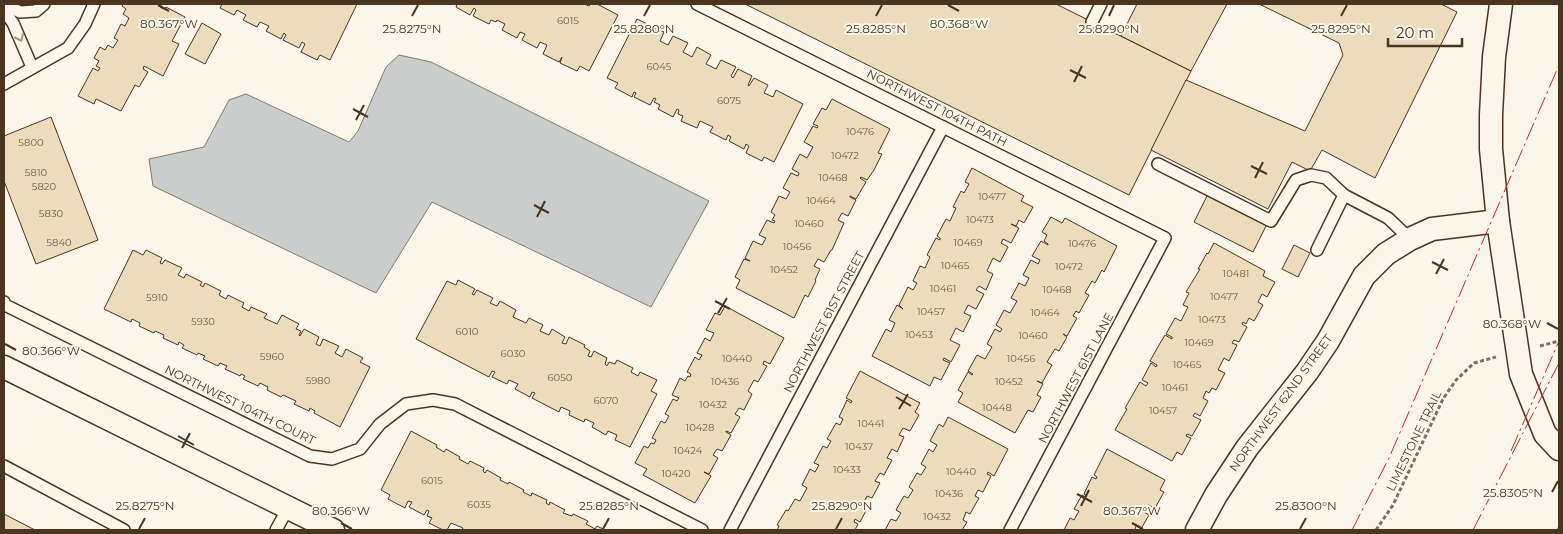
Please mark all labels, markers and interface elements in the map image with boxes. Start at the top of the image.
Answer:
house number: 6015 [557,14,579,27]
scale bar [1388,15,1462,47]
text: 80.367°W [140,16,198,31]
text: 80.368°W [930,16,988,31]
text: 25.8275°N [383,21,441,36]
text: 25.8280°N [613,21,675,36]
text: 25.8285°N [846,21,906,36]
text: 25.8290°N [1079,21,1139,36]
text: 25.8295°N [1311,21,1371,36]
text: 20 m [1396,23,1434,42]
one-way arrow [13,33,24,42]
house number: 6045 [647,60,672,73]
street label: NORTHWEST 104TH PATH [864,66,1010,150]
house number: 6075 [717,94,741,107]
house number: 10476 [846,125,874,138]
house number: 5800 [18,136,44,149]
house number: 10472 [831,149,859,162]
house number: 5810 [25,166,48,179]
house number: 10468 [818,171,848,184]
house number: 5820 [32,180,57,193]
house number: 10477 [978,190,1006,203]
house number: 10464 [806,194,836,207]
house number: 5830 [39,207,64,220]
house number: 10473 [966,213,994,226]
house number: 10460 [794,217,824,230]
house number: 5840 [46,236,72,249]
house number: 10469 [953,236,983,249]
house number: 10476 [1068,237,1096,250]
house number: 10456 [783,240,811,253]
street label: NORTHWEST 61ST STREET [780,248,867,395]
house number: 10465 [941,259,970,272]
house number: 10472 [1055,260,1083,273]
house number: 10452 [770,263,798,276]
house number: 10481 [1223,267,1249,280]
house number: 10461 [930,282,956,295]
house number: 10468 [1042,283,1072,296]
house number: 10477 [1210,290,1238,303]
house number: 5910 [146,291,168,304]
house number: 10457 [917,305,945,318]
house number: 10464 [1030,306,1060,319]
street label: NORTHWEST 61ST LANE [1035,310,1116,446]
house number: 10473 [1198,313,1226,326]
house number: 5930 [191,315,215,328]
text: 80.368°W [1483,316,1541,331]
house number: 6010 [456,325,479,338]
house number: 10453 [905,328,933,341]
house number: 10460 [1018,329,1048,342]
street label: NORTHWEST 62ND STREET [1226,331,1336,474]
house number: 10469 [1184,336,1214,349]
text: 80.366°W [22,343,80,358]
house number: 6030 [501,347,526,360]
house number: 5960 [260,350,285,363]
house number: 10440 [722,352,752,365]
house number: 10456 [1007,352,1035,365]
house number: 10465 [1173,358,1202,371]
street label: NORTHWEST 104TH COURT [162,361,318,448]
house number: 6050 [548,371,573,384]
house number: 5980 [306,374,331,387]
house number: 10436 [711,375,739,388]
house number: 10452 [995,375,1023,388]
house number: 10461 [1162,381,1188,394]
street label: LIMESTONE TRAIL [1383,388,1444,494]
house number: 6070 [594,394,619,407]
house number: 10432 [699,398,727,411]
house number: 10448 [982,401,1012,414]
house number: 10457 [1149,404,1177,417]
house number: 10441 [858,417,884,430]
house number: 10428 [686,421,714,434]
house number: 10437 [845,440,873,453]
house number: 10424 [674,444,703,457]
house number: 10433 [833,463,861,476]
house number: 10440 [946,465,976,478]
house number: 10420 [661,467,691,480]
house number: 6015 [421,474,443,487]
text: 25.8305°N [1483,485,1543,500]
house number: 10436 [935,487,963,500]
text: 25.8275°N [116,498,174,513]
house number: 6035 [467,498,491,511]
text: 25.8285°N [579,498,639,513]
text: 25.8290°N [812,498,872,513]
text: 25.8300°N [1275,498,1337,513]
text: 80.366°W [312,503,370,518]
text: 80.367°W [1103,503,1161,518]
house number: 10432 [923,510,951,523]

